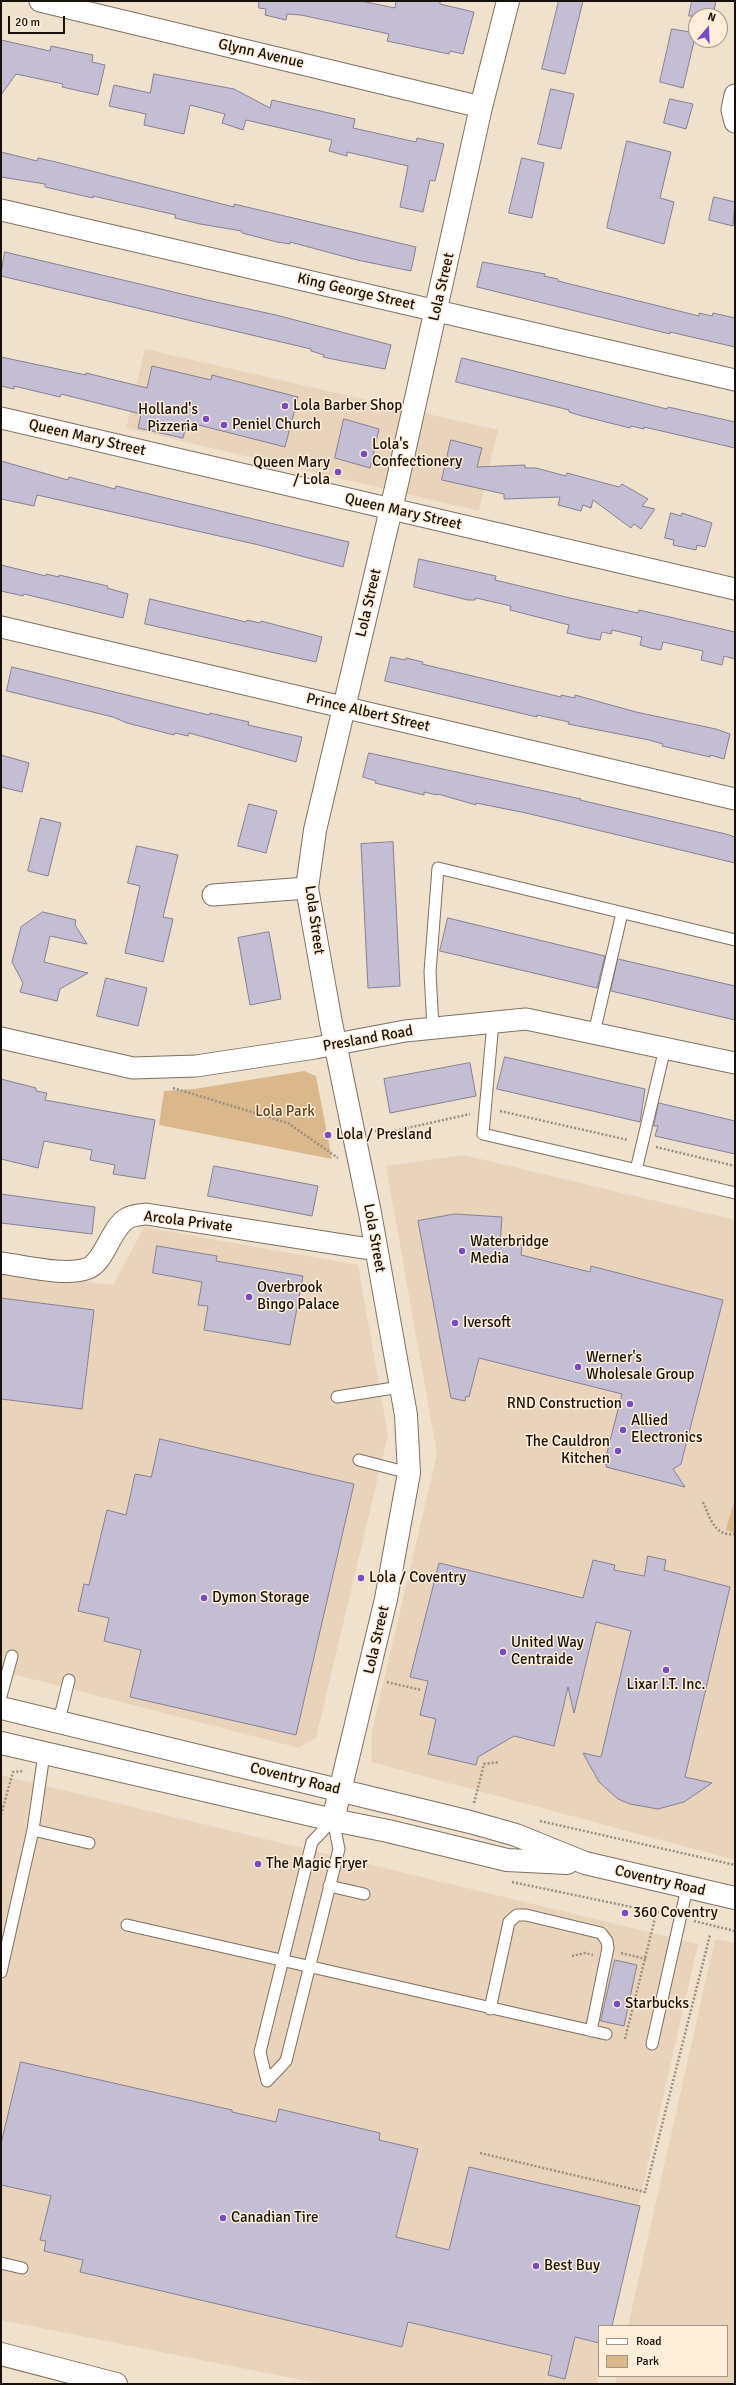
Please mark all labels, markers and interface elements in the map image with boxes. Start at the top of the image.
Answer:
scale bar [10,8,67,34]
north arrow [688,8,728,48]
text: N [706,10,717,25]
text: 20 m [15,15,40,30]
street label: Glynn Avenue [216,35,306,73]
street label: Lola Street [425,251,459,323]
street label: King George Street [295,270,417,314]
place label: Lola Barber Shop [293,397,402,415]
place label: Holland's Pizzeria [138,401,198,436]
marker: Lola Barber Shop [280,401,290,411]
marker: Holland's Pizzeria [201,414,211,424]
street label: Queen Mary Street [27,416,147,460]
place label: Peniel Church [232,416,321,434]
marker: Peniel Church [219,420,229,430]
place label: Lola's Confectionery [372,436,462,471]
marker: Lola's Confectionery [359,449,369,459]
place label: Queen Mary / Lola [253,454,330,489]
marker: Queen Mary / Lola [333,467,343,477]
street label: Queen Mary Street [343,490,463,534]
street label: Lola Street [352,567,386,639]
street label: Prince Albert Street [304,690,432,736]
street label: Lola Street [300,884,328,956]
street label: Presland Road [322,1022,414,1056]
park label: Lola Park [255,1103,315,1121]
place label: Lola / Presland [336,1126,432,1144]
marker: Lola / Presland [323,1130,333,1140]
street label: Lola Street [359,1202,389,1274]
street label: Arcola Private [143,1208,233,1236]
place label: Waterbridge Media [470,1233,549,1268]
marker: Waterbridge Media [457,1246,467,1256]
place label: Overbrook Bingo Palace [257,1279,340,1314]
marker: Overbrook Bingo Palace [244,1292,254,1302]
place label: Iversoft [463,1314,511,1332]
marker: Iversoft [450,1318,460,1328]
place label: Werner's Wholesale Group [586,1349,695,1384]
marker: Werner's Wholesale Group [573,1362,583,1372]
place label: RND Construction [507,1395,622,1413]
marker: RND Construction [625,1399,635,1409]
place label: Allied Electronics [631,1412,702,1447]
marker: Allied Electronics [618,1425,628,1435]
place label: The Cauldron Kitchen [525,1433,610,1468]
marker: The Cauldron Kitchen [613,1446,623,1456]
place label: Lola / Coventry [369,1569,466,1587]
marker: Lola / Coventry [356,1573,366,1583]
place label: Dymon Storage [212,1589,310,1607]
marker: Dymon Storage [199,1593,209,1603]
street label: Lola Street [360,1604,394,1676]
place label: United Way Centraide [511,1634,584,1669]
marker: United Way Centraide [498,1647,508,1657]
marker: Lixar I.T. Inc. [661,1665,671,1675]
place label: Lixar I.T. Inc. [627,1676,705,1694]
street label: Coventry Road [248,1759,342,1799]
place label: The Magic Fryer [266,1855,368,1873]
marker: The Magic Fryer [253,1859,263,1869]
street label: Coventry Road [613,1862,707,1900]
place label: 360 Coventry [633,1904,718,1922]
marker: 360 Coventry [620,1908,630,1918]
place label: Starbucks [625,1995,689,2013]
marker: Starbucks [612,1999,622,2009]
place label: Canadian Tire [231,2209,319,2227]
marker: Canadian Tire [218,2213,228,2223]
place label: Best Buy [544,2257,600,2275]
marker: Best Buy [531,2261,541,2271]
legend [598,2325,728,2377]
text: Road [636,2334,662,2349]
text: Park [636,2354,659,2369]

